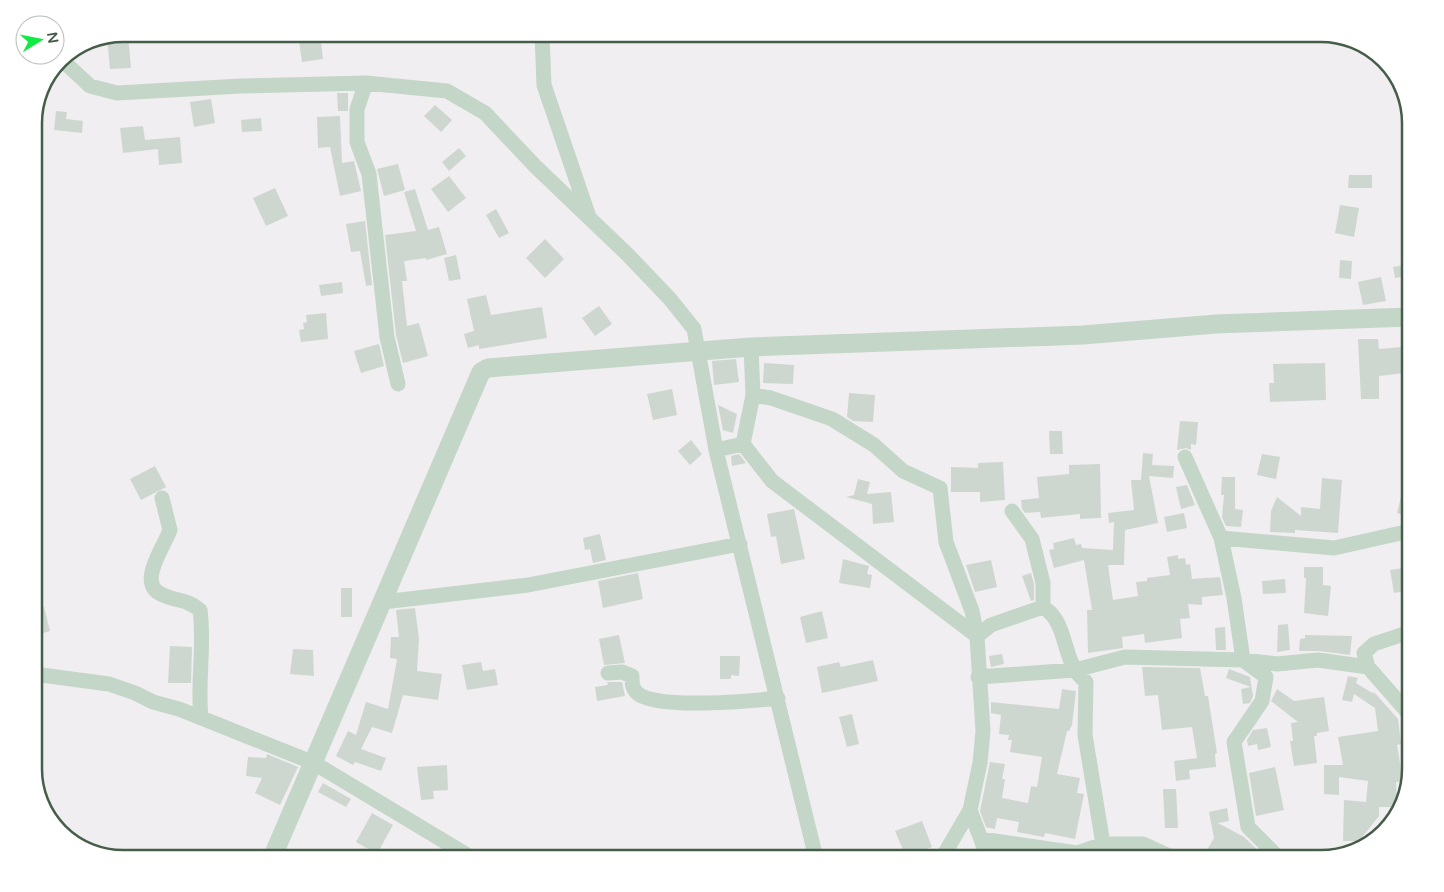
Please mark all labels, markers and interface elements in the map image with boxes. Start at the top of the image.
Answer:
north arrow [15,15,65,65]
text: N [43,31,62,45]

